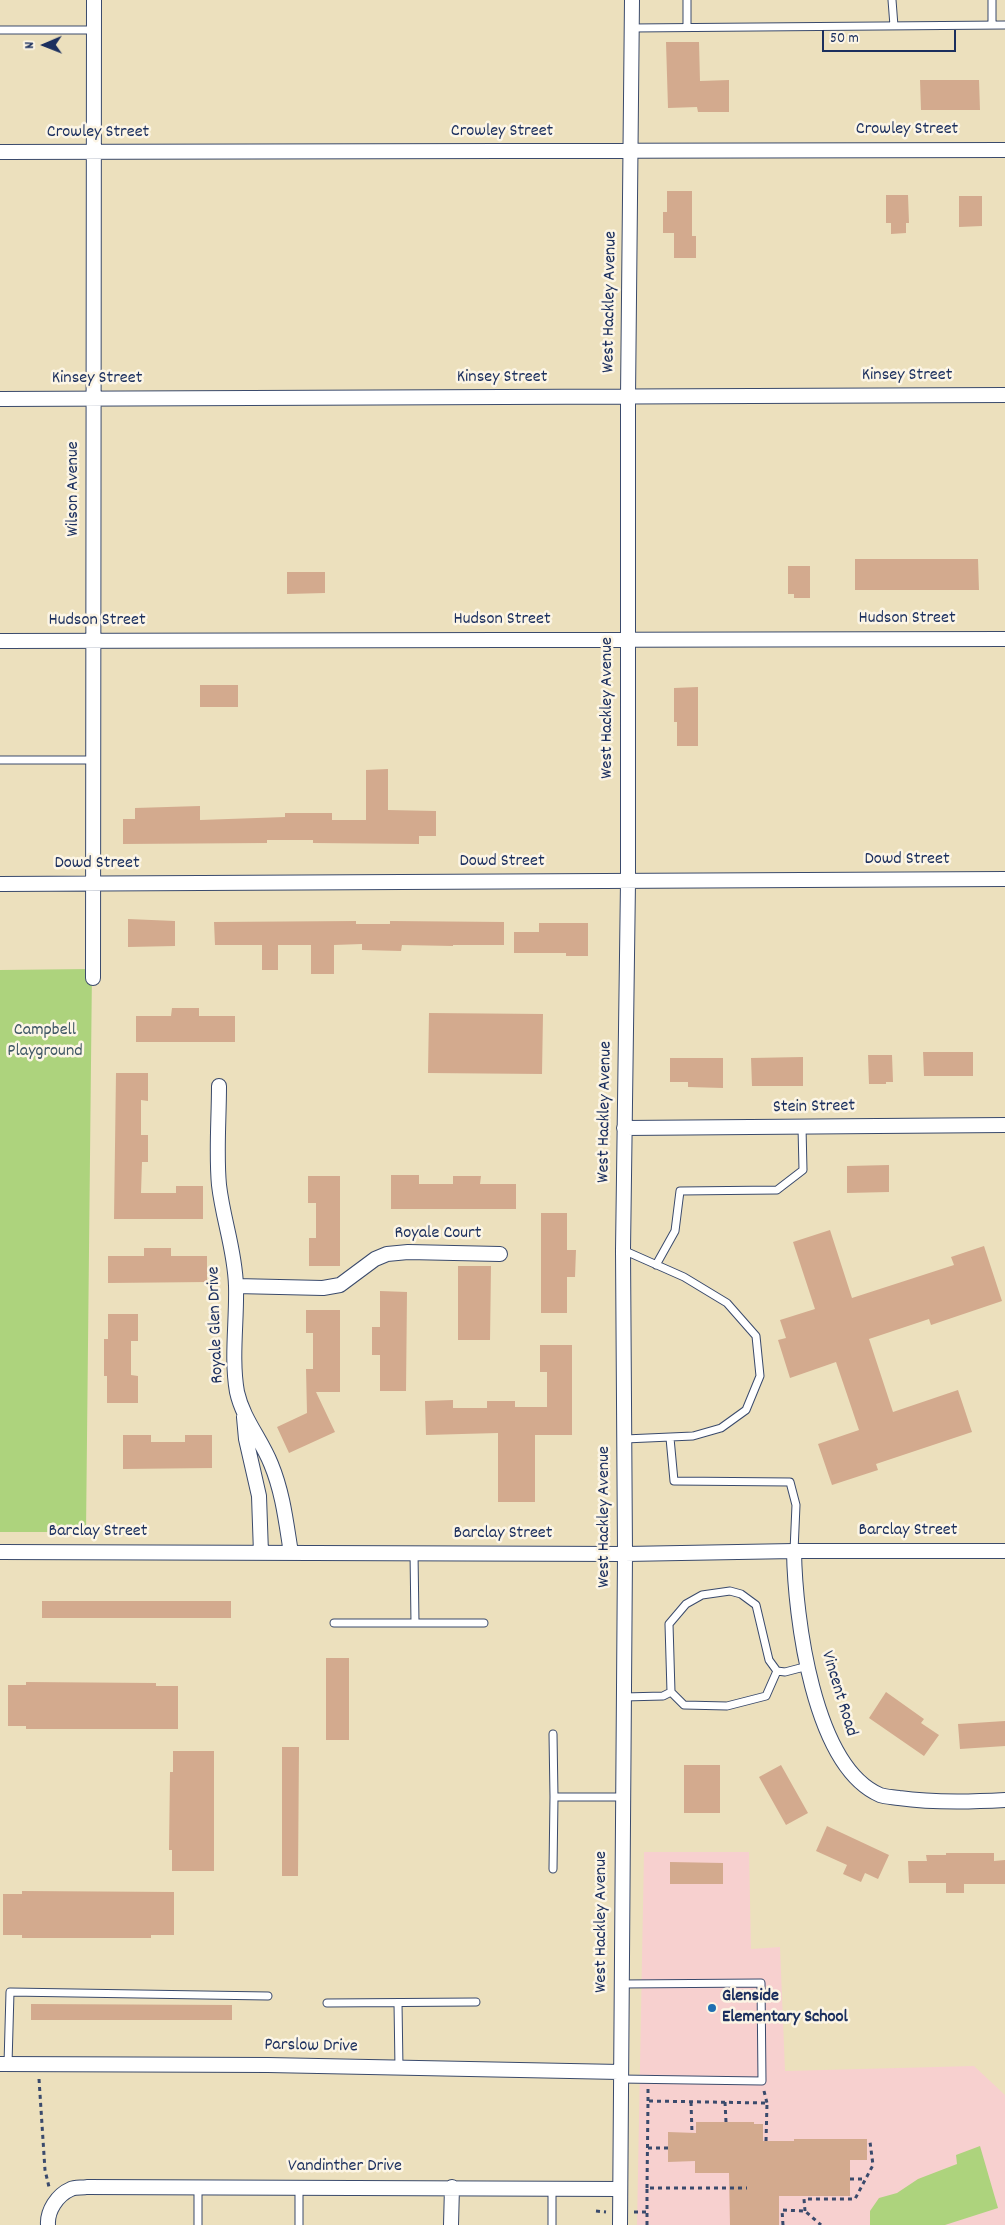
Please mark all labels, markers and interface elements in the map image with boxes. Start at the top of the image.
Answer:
north arrow [20,20,70,70]
scale bar [825,20,959,52]
text: 50 m [830,28,859,50]
text: N [20,42,40,49]
street label: Crowley Street [856,120,958,142]
street label: Crowley Street [451,122,553,144]
street label: Crowley Street [47,123,149,145]
street label: West Hackley Avenue [599,231,623,373]
street label: Kinsey Street [862,366,952,388]
street label: Kinsey Street [457,368,547,390]
street label: Kinsey Street [52,369,142,391]
street label: Wilson Avenue [64,441,86,537]
street label: Hudson Street [858,609,956,631]
street label: Hudson Street [453,610,551,632]
street label: Hudson Street [48,611,146,633]
street label: West Hackley Avenue [598,637,620,779]
street label: Dowd Street [864,850,950,872]
street label: Dowd Street [459,852,545,874]
street label: Dowd Street [54,854,140,876]
park label: Campbell Playground [7,1021,83,1064]
street label: West Hackley Avenue [594,1041,618,1183]
street label: Stein Street [773,1096,855,1120]
street label: Royale Court [395,1224,481,1246]
street label: Royale Glen Drive [204,1266,230,1384]
street label: West Hackley Avenue [595,1446,617,1588]
street label: Barclay Street [859,1521,957,1543]
street label: Barclay Street [49,1522,147,1544]
street label: Barclay Street [454,1524,552,1546]
street label: Vincent Road [815,1649,861,1739]
street label: West Hackley Avenue [592,1851,614,1993]
place label: Glenside Elementary School [722,1987,848,2030]
marker: Glenside Elementary School [706,2002,718,2014]
street label: Parslow Drive [264,2035,358,2059]
street label: Vandinther Drive [288,2157,402,2179]

